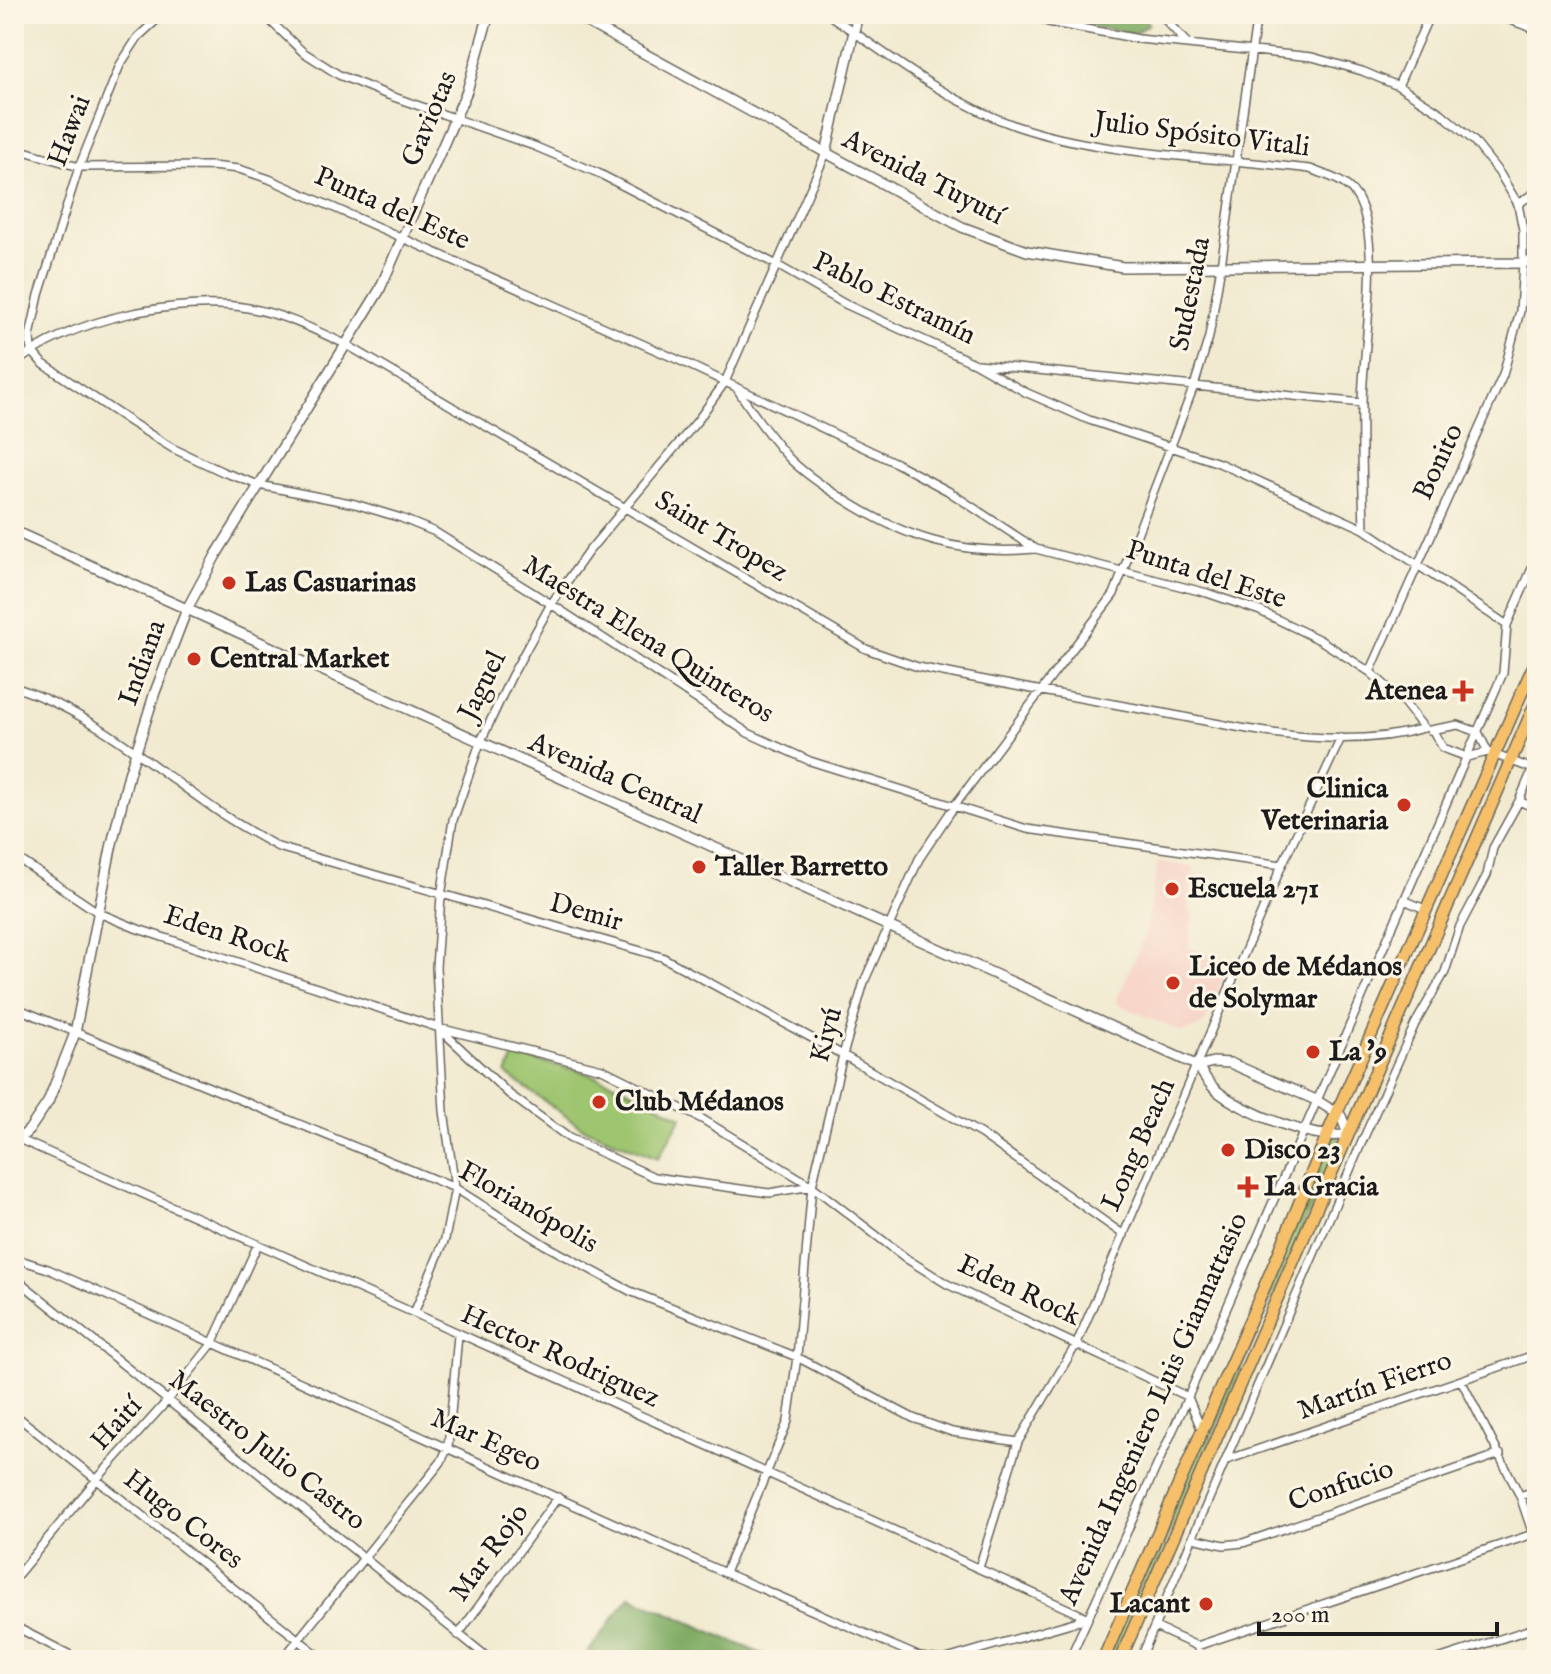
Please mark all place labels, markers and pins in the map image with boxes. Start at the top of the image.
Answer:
place label: Las Casuarinas [245,566,416,601]
marker: Las Casuarinas [220,574,238,592]
place label: Central Market [210,642,390,677]
marker: Central Market [185,650,203,668]
place label: Atenea [1365,674,1448,709]
marker: Atenea [1454,682,1472,700]
place label: Clinica Veterinaria [1260,772,1389,839]
marker: Clinica Veterinaria [1395,796,1413,814]
place label: Taller Barretto [714,850,888,885]
marker: Taller Barretto [690,858,708,876]
place label: Escuela 271 [1188,872,1319,907]
marker: Escuela 271 [1163,880,1181,898]
place label: Liceo de Médanos de Solymar [1189,950,1402,1017]
marker: Liceo de Médanos de Solymar [1164,974,1182,992]
place label: La '9 [1329,1035,1387,1070]
marker: La '9 [1304,1043,1322,1061]
place label: Club Médanos [615,1085,784,1120]
marker: Club Médanos [590,1093,608,1111]
place label: Disco 23 [1244,1133,1341,1168]
marker: Disco 23 [1219,1141,1237,1159]
place label: La Gracia [1264,1170,1379,1205]
marker: La Gracia [1239,1178,1257,1196]
place label: Lacant [1109,1587,1190,1622]
marker: Lacant [1197,1595,1215,1613]

